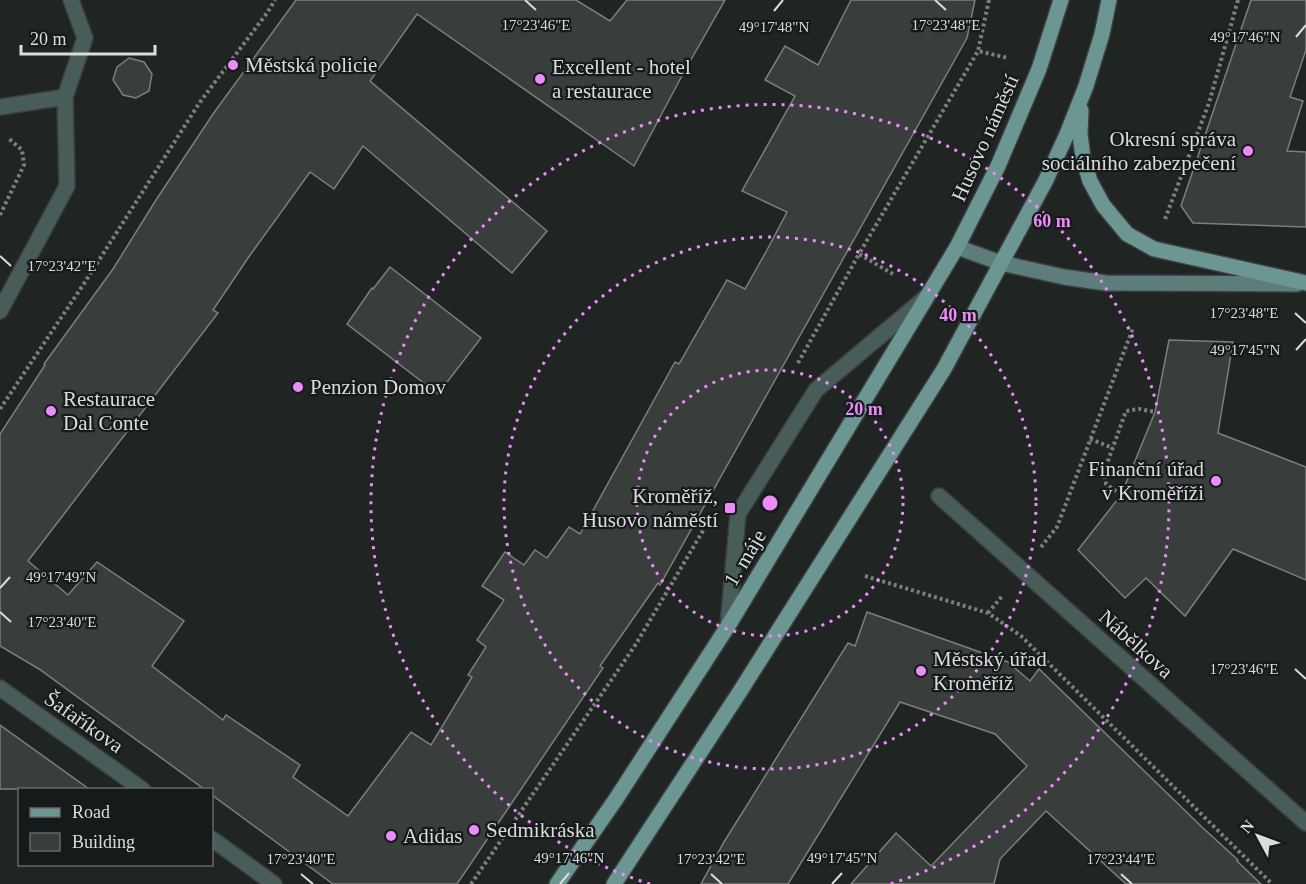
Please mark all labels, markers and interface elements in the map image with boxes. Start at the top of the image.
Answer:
text: 17°23'46"E [502,17,571,33]
text: 17°23'48"E [912,17,981,33]
scale bar [21,18,154,56]
text: 49°17'48"N [739,19,809,35]
text: 20 m [30,29,67,49]
text: 49°17'46"N [1210,29,1280,45]
place label: Městská policie [245,53,377,77]
place label: Excellent - hotel a restaurace [552,55,691,103]
marker: Městská policie [226,58,240,72]
street label: Husovo náměstí [946,71,1024,205]
marker: Excellent - hotel a restaurace [533,72,547,86]
place label: Okresní správa sociálního zabezpečení [1042,127,1237,175]
marker: Okresní správa sociálního zabezpečení [1241,144,1255,158]
text: 60 m [1033,211,1071,231]
text: 17°23'42"E [28,258,97,274]
text: 40 m [939,305,977,325]
text: 17°23'48"E [1210,305,1279,321]
text: 49°17'45"N [1210,342,1280,358]
place label: Penzion Domov [310,375,446,399]
marker: Penzion Domov [291,380,305,394]
place label: Restaurace Dal Conte [63,387,155,435]
text: 20 m [845,399,883,419]
marker: Restaurace Dal Conte [44,404,58,418]
place label: Finanční úřad v Kroměříži [1088,457,1204,505]
marker: Finanční úřad v Kroměříži [1209,474,1223,488]
place label: Kroměříž, Husovo náměstí [582,484,718,532]
centre of rings [760,493,780,513]
marker: Kroměříž, Husovo náměstí [723,501,737,515]
street label: 1. máje [719,525,771,591]
text: 49°17'49"N [26,569,96,585]
street label: Nábělkova [1094,605,1178,684]
text: 17°23'40"E [28,614,97,630]
place label: Městský úřad Kroměříž [933,647,1047,695]
text: 17°23'46"E [1210,661,1279,677]
marker: Městský úřad Kroměříž [914,664,928,678]
street label: Šafaříkova [40,686,129,758]
legend [18,788,213,866]
text: Road [72,802,110,822]
north arrow [1228,806,1288,866]
text: N [1237,816,1258,836]
place label: Sedmikráska [486,818,595,842]
marker: Sedmikráska [467,823,481,837]
place label: Adidas [403,824,463,848]
marker: Adidas [384,829,398,843]
text: Building [72,832,135,852]
text: 49°17'46"N [534,850,604,866]
text: 49°17'45"N [807,850,877,866]
text: 17°23'40"E [267,851,336,867]
text: 17°23'42"E [677,851,746,867]
text: 17°23'44"E [1087,851,1156,867]

